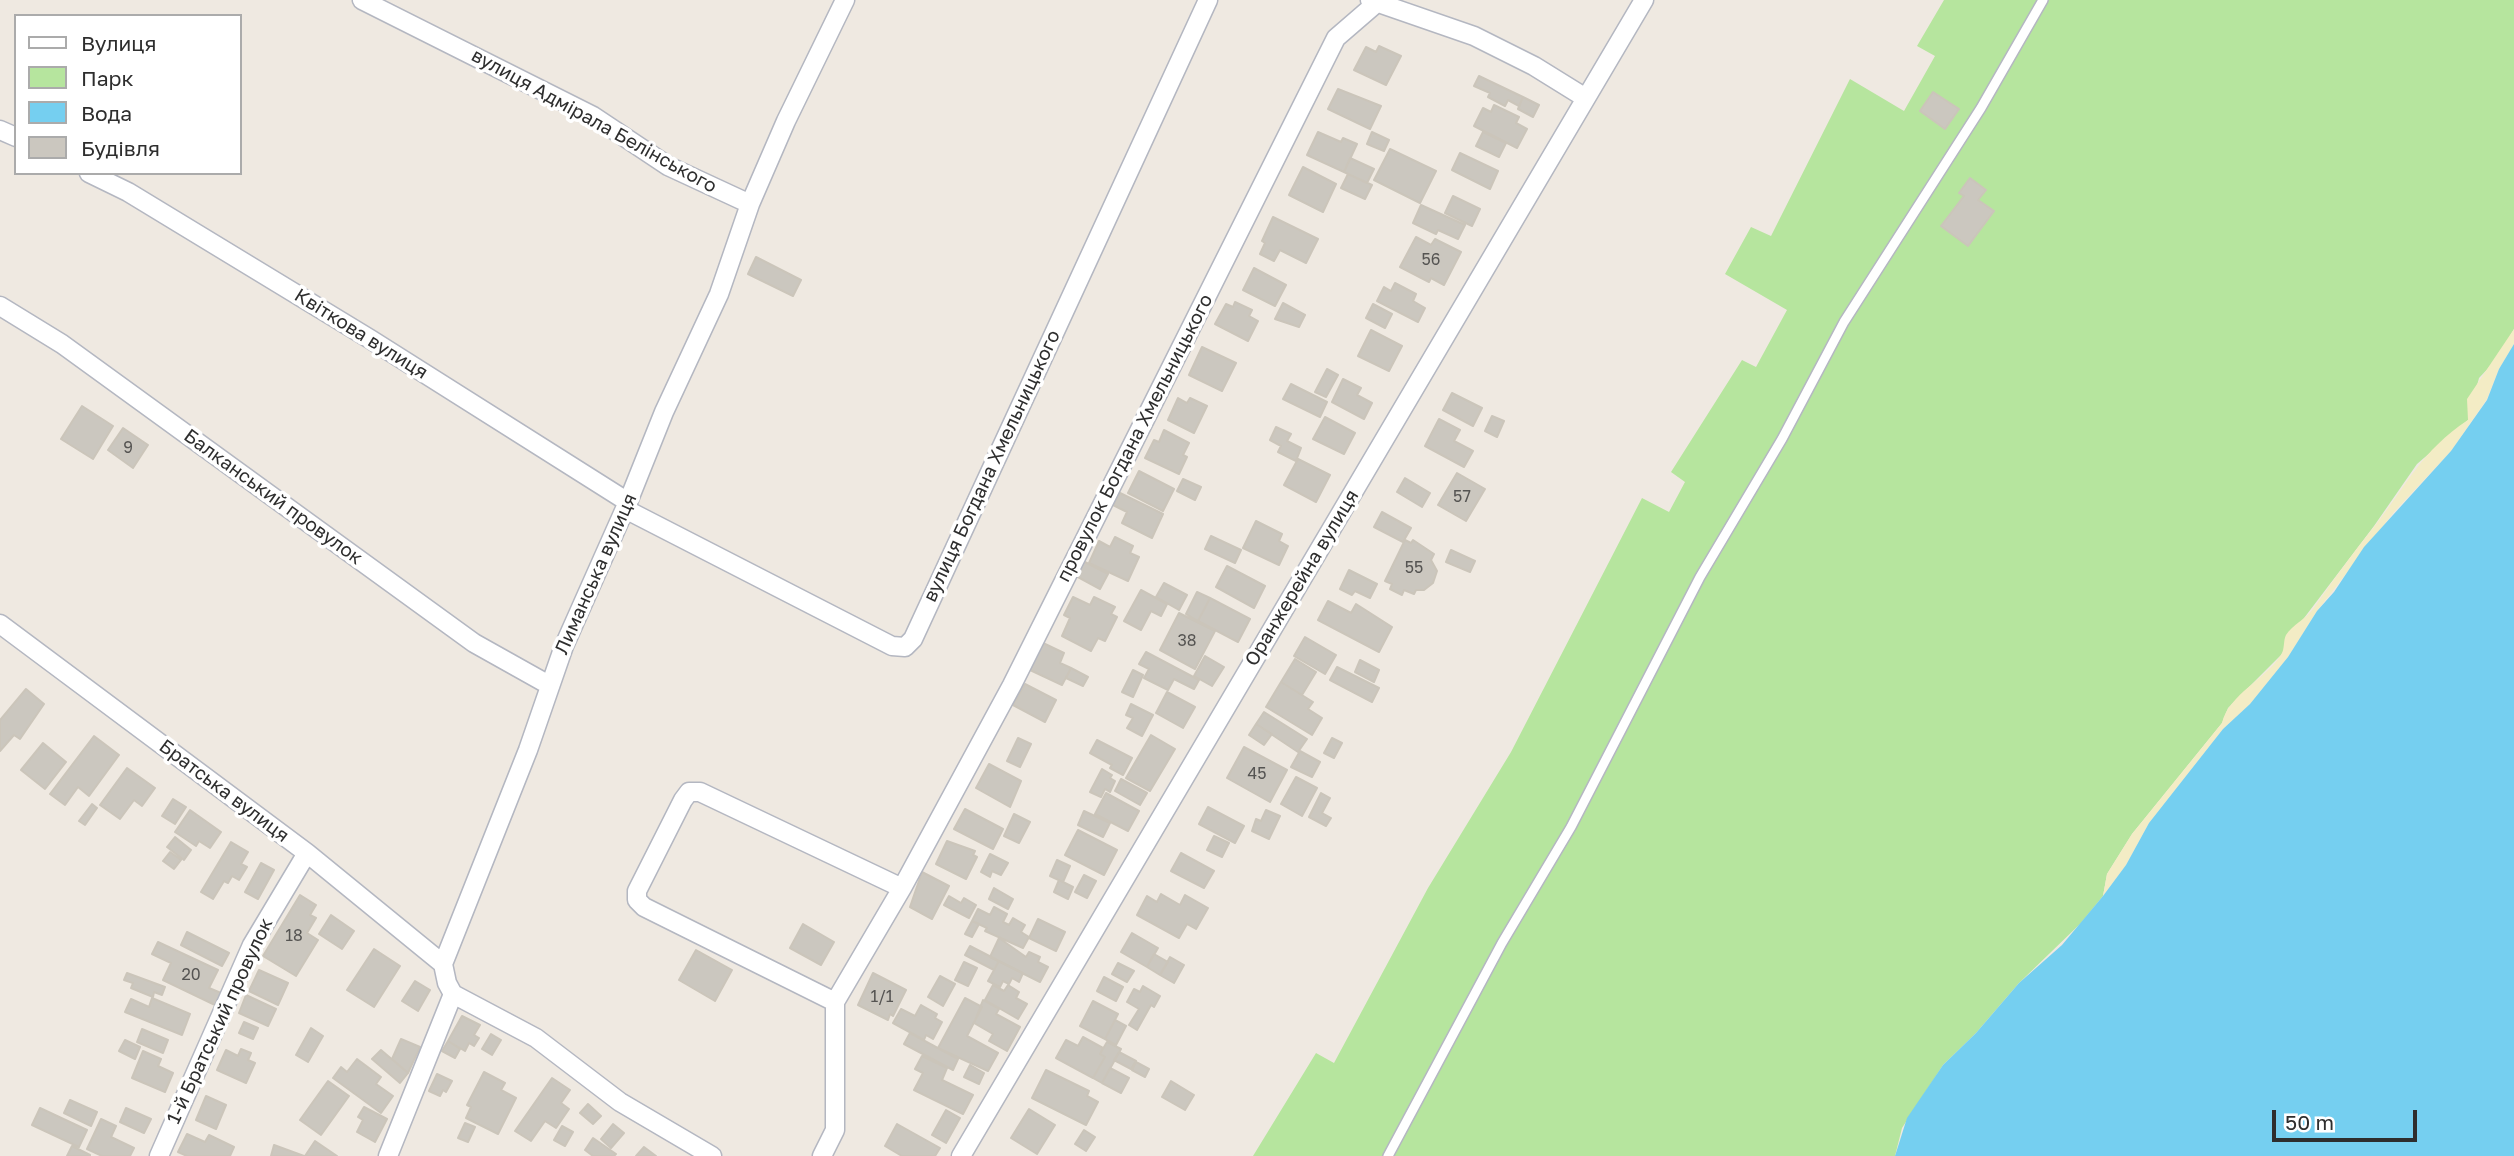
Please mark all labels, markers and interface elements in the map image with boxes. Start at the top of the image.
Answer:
legend [14,14,242,175]
text: Вулиця [81,30,157,56]
street label: вулиця Адмірала Белінського [467,44,721,198]
text: Парк [81,65,134,91]
text: Вода [81,100,132,126]
text: Будівля [81,135,160,161]
house number: 56 [1422,250,1440,270]
street label: Квіткова вулиця [290,284,432,384]
street label: провулок Богдана Хмельницького [1052,290,1218,586]
street label: вулиця Богдана Хмельницького [919,326,1065,606]
street label: Балканський провулок [179,425,367,569]
house number: 9 [123,438,133,458]
street label: Оранжерейна вулиця [1240,486,1364,670]
house number: 57 [1453,487,1471,507]
street label: Лиманська вулиця [550,490,642,658]
house number: 55 [1405,558,1423,578]
house number: 38 [1177,631,1197,651]
street label: Братська вулиця [155,735,293,847]
house number: 45 [1247,764,1267,784]
street label: 1-й Братський провулок [162,914,278,1128]
house number: 18 [285,926,303,946]
house number: 20 [181,965,201,985]
house number: 1/1 [870,987,894,1007]
scale bar [2276,1096,2421,1140]
text: 50 m [2285,1109,2334,1135]

